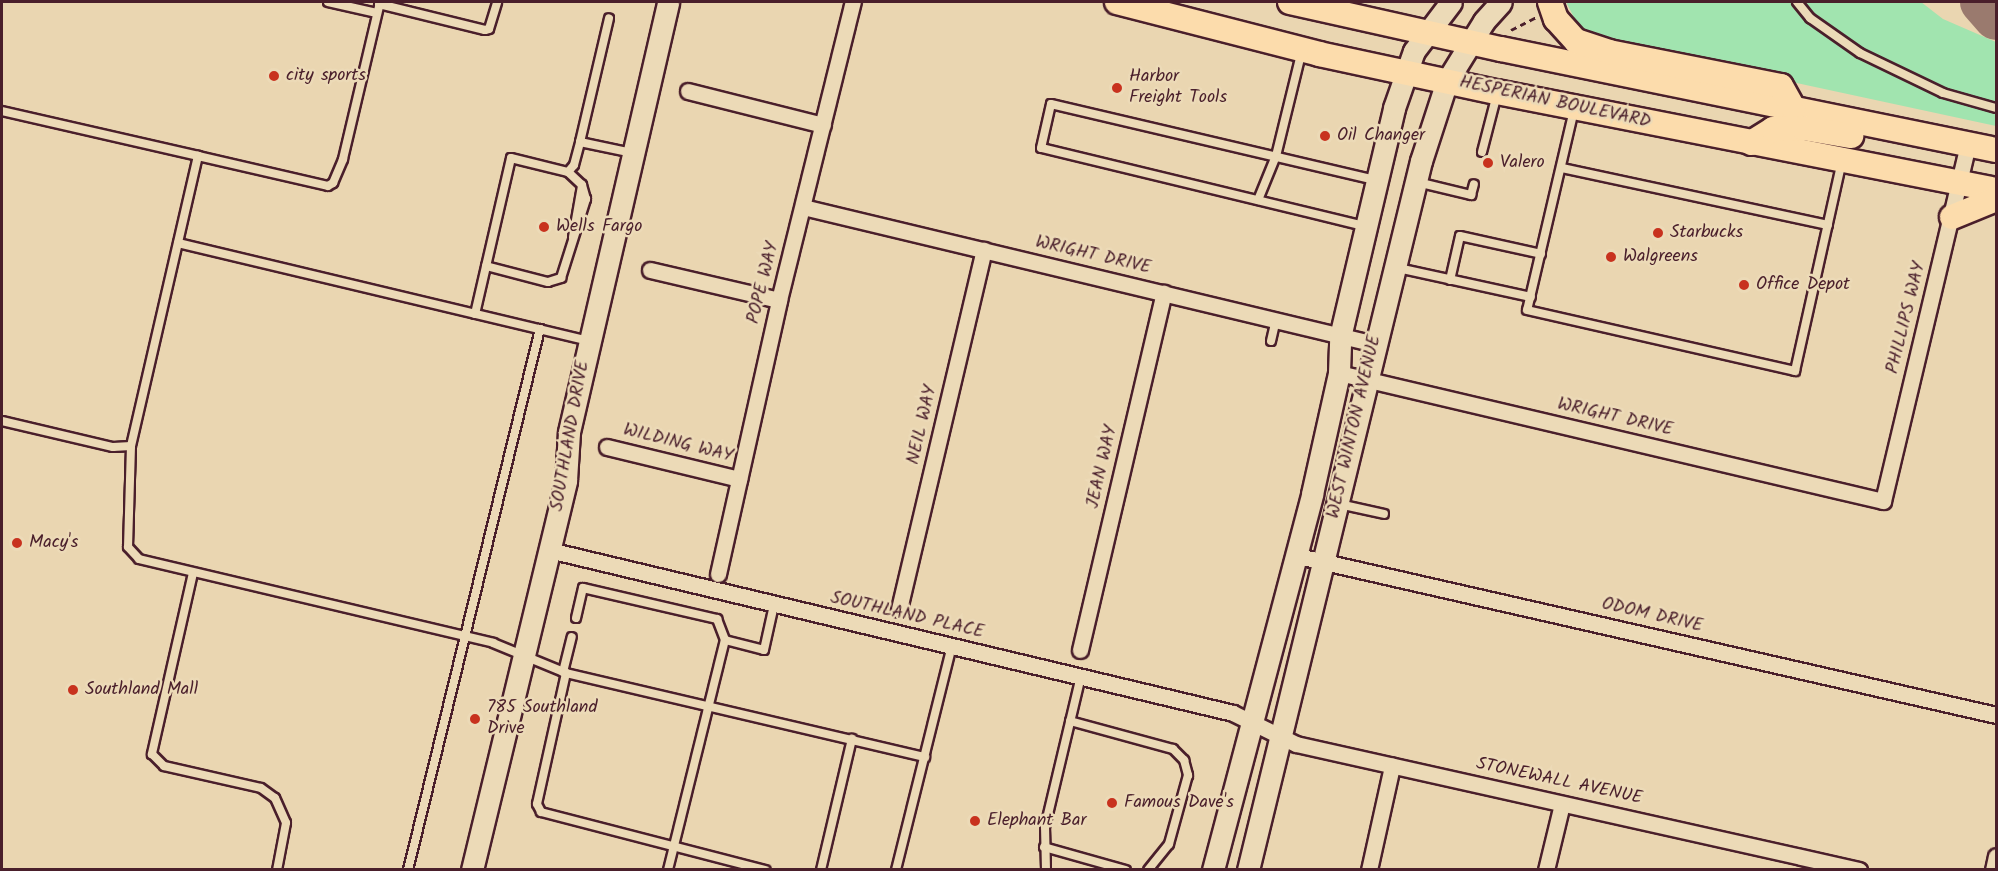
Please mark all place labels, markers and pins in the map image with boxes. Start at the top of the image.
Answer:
place label: city sports [286,65,366,87]
place label: Harbor Freight Tools [1129,67,1227,110]
marker: city sports [267,69,281,83]
marker: Harbor Freight Tools [1110,81,1124,95]
place label: Oil Changer [1337,125,1425,147]
marker: Oil Changer [1318,129,1332,143]
place label: Valero [1500,152,1545,174]
marker: Valero [1481,156,1495,170]
place label: Wells Fargo [556,216,642,238]
marker: Wells Fargo [537,220,551,234]
place label: Starbucks [1670,222,1743,244]
marker: Starbucks [1651,226,1665,240]
place label: Walgreens [1623,246,1698,268]
marker: Walgreens [1604,250,1618,264]
place label: Office Depot [1756,274,1850,296]
marker: Office Depot [1737,278,1751,292]
place label: Macy's [29,532,78,554]
marker: Macy's [10,536,24,550]
place label: Southland Mall [85,679,198,701]
marker: Southland Mall [66,683,80,697]
place label: 785 Southland Drive [487,698,597,740]
marker: 785 Southland Drive [468,712,482,726]
place label: Famous Dave's [1124,792,1234,814]
marker: Famous Dave's [1105,796,1119,810]
place label: Elephant Bar [987,810,1086,832]
marker: Elephant Bar [968,814,982,828]

